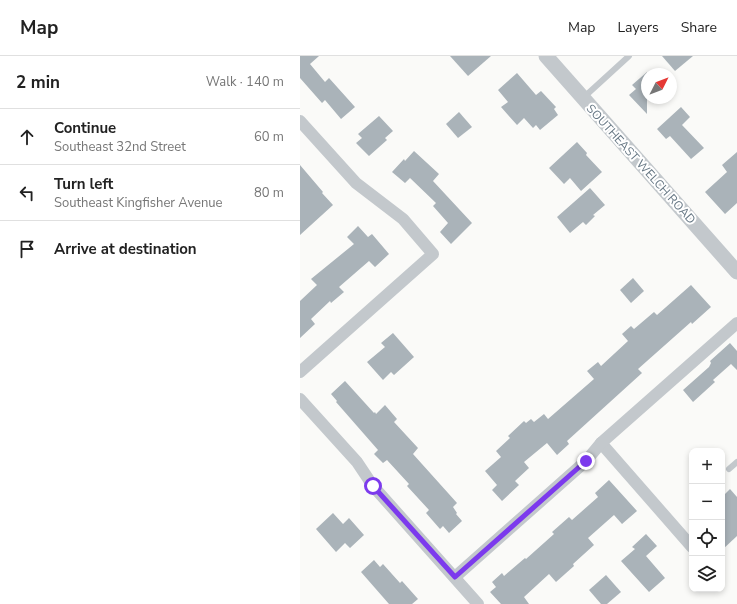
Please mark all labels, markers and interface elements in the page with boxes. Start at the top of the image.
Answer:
text: Map [20,15,58,41]
text: Map [568,18,595,37]
text: Layers [617,18,659,37]
text: Share [681,18,717,37]
north arrow [641,68,677,104]
text: 2 min [16,71,60,94]
text: Walk · 140 m [206,73,284,91]
street label: SOUTHEAST WELCH ROAD [583,101,699,227]
text: Continue [54,118,116,138]
icon: ahead [16,126,38,148]
text: 60 m [254,128,284,146]
text: Southeast 32nd Street [54,138,186,156]
text: Turn left [54,174,113,194]
icon: left [16,182,38,204]
text: 80 m [254,184,284,202]
text: Southeast Kingfisher Avenue [54,194,223,212]
icon: arrive [16,238,38,260]
text: Arrive at destination [54,239,197,259]
map controls [689,448,725,592]
button: + [689,448,725,484]
route end [577,452,595,470]
route start [364,477,382,495]
button: − [689,484,725,520]
button: locate [689,520,725,556]
button: layers [689,556,725,592]

